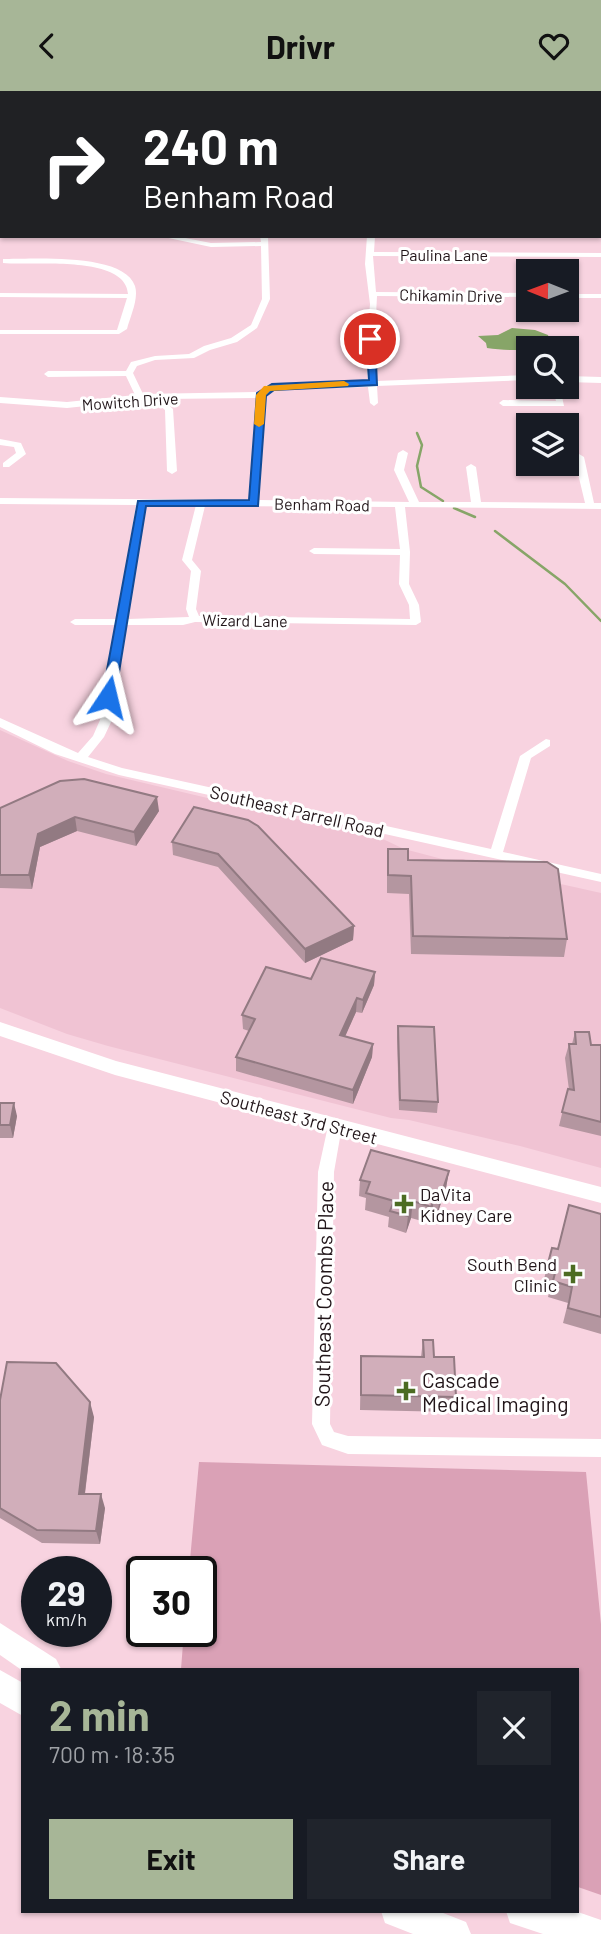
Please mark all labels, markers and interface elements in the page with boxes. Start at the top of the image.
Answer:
icon: back [28,27,66,65]
text: Drivr [266,27,335,65]
icon: heart [535,27,573,65]
text: 240 m [143,116,279,175]
icon: right [28,119,119,210]
text: Benham Road [143,176,335,214]
street label: Paulina Lane [400,245,488,264]
north arrow [516,259,579,322]
map controls [516,259,579,476]
street label: Chikamin Drive [399,285,503,305]
pin [340,309,400,369]
icon: arrive [351,320,389,358]
button: search [516,336,579,399]
street label: Mowitch Drive [81,388,179,414]
button: layers [516,413,579,476]
street label: Benham Road [274,494,370,514]
street label: Wizard Lane [202,610,288,630]
position arrow [71,660,145,734]
street label: Southeast Parrell Road [208,780,386,842]
street label: Southeast 3rd Street [218,1085,380,1149]
street label: Southeast Coombs Place [309,1181,337,1407]
place label: DaVita Kidney Care [420,1183,512,1226]
marker: DaVita Kidney Care [394,1194,414,1214]
place label: South Bend Clinic [467,1253,557,1296]
marker: South Bend Clinic [563,1264,583,1284]
place label: Cascade Medical Imaging [422,1367,568,1416]
marker: Cascade Medical Imaging [396,1381,416,1401]
speed limit sign: 30 [126,1556,217,1647]
text: 29 [47,1571,86,1613]
text: km/h [46,1608,87,1630]
text: 2 min [49,1689,150,1739]
button: close [477,1691,551,1765]
text: 700 m · 18:35 [49,1740,175,1768]
button: Exit [49,1819,293,1899]
button: Share [307,1819,551,1899]

